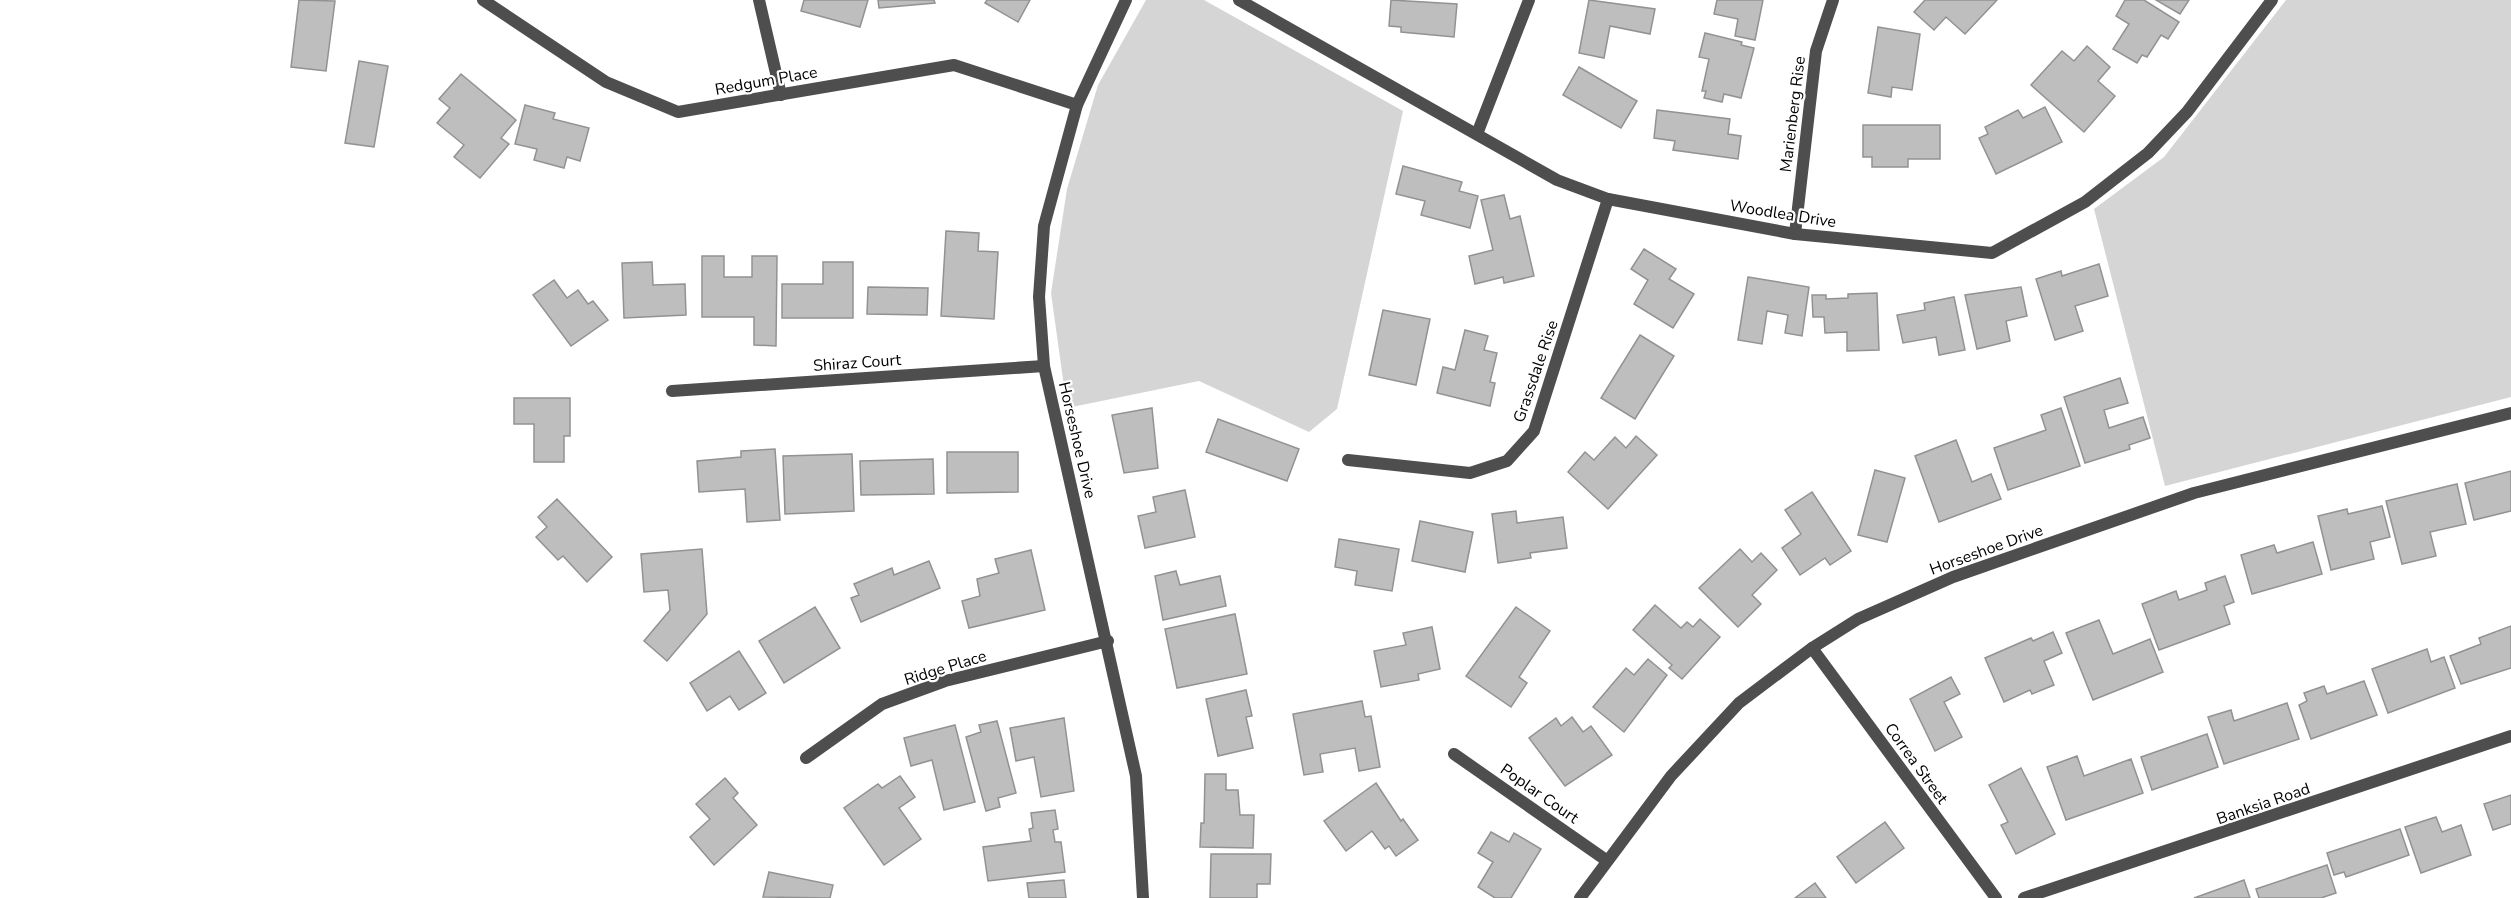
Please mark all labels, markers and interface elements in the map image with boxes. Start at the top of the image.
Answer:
street label: Marienberg Rise [1775,55,1811,173]
street label: Redgum Place [713,61,819,101]
street label: Woodlea Drive [1728,195,1838,233]
street label: Grassdale Rise [1508,317,1564,425]
street label: Shiraz Court [812,349,902,377]
street label: Horseshoe Drive [1053,380,1101,501]
street label: Horseshoe Drive [1927,519,2046,581]
street label: Ridge Place [902,645,989,691]
street label: Correa Street [1879,719,1953,809]
street label: Poplar Court [1496,759,1583,829]
street label: Banksia Road [2214,778,2313,830]

